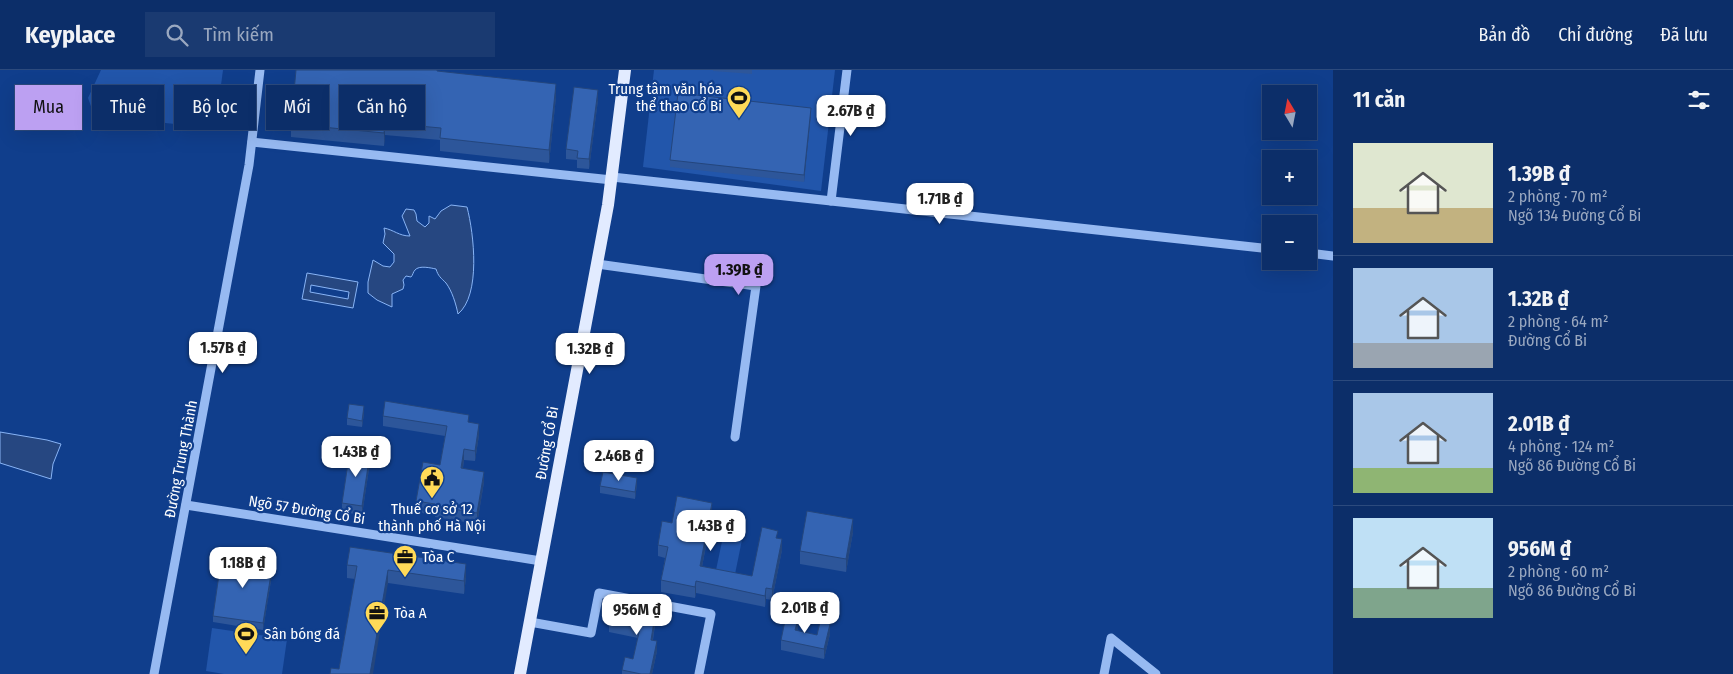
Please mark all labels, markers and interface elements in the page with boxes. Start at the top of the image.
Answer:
search box [145,12,495,57]
text: Keyplace [25,21,115,49]
icon: search [163,21,191,49]
text: Tìm kiếm [203,23,274,46]
text: Bản đồ [1479,24,1530,46]
text: Chỉ đường [1558,24,1632,46]
text: Đã lưu [1660,24,1708,46]
place label: Trung tâm văn hóa thể thao Cổ Bi [608,80,722,115]
chip: Mua [15,85,82,130]
chip: Thuê [92,85,164,130]
chip: Bộ lọc [174,85,256,130]
chip: Mới [266,85,329,130]
chip: Căn hộ [339,85,425,130]
sports icon: Trung tâm văn hóa thể thao Cổ Bi [726,85,752,119]
north arrow [1262,85,1318,140]
map controls [1262,85,1317,270]
icon: filters [1685,86,1713,114]
text: 11 căn [1353,87,1405,113]
pin: 2.67B ₫ [805,94,897,137]
text: 2.67B ₫ [828,101,874,120]
button: + [1262,150,1317,205]
text: 1.39B ₫ [1508,161,1570,187]
icon: home [1393,163,1453,223]
pin: 1.71B ₫ [894,182,986,225]
text: 2 phòng · 70 m² [1508,187,1607,206]
text: 1.71B ₫ [917,189,963,208]
text: Ngõ 134 Đường Cổ Bi [1508,206,1641,225]
button: − [1262,215,1317,270]
pin: 1.39B ₫ [693,254,785,296]
text: 1.39B ₫ [715,260,763,279]
text: 1.32B ₫ [1508,286,1569,312]
icon: home [1393,288,1453,348]
text: 2 phòng · 64 m² [1508,312,1609,331]
text: Đường Cổ Bi [1508,331,1587,350]
pin: 1.57B ₫ [177,332,269,374]
pin: 1.32B ₫ [544,332,636,375]
text: 1.57B ₫ [200,338,246,357]
text: 1.32B ₫ [567,339,613,358]
street label: Đường Trung Thành [161,399,201,519]
street label: Đường Cổ Bi [532,405,562,481]
text: 2.01B ₫ [1508,411,1570,437]
icon: home [1393,413,1453,473]
pin: 1.43B ₫ [310,436,402,478]
text: 4 phòng · 124 m² [1508,437,1614,456]
pin: 2.46B ₫ [573,440,665,482]
text: 1.43B ₫ [333,442,379,461]
text: 2.46B ₫ [595,446,643,465]
text: Ngõ 86 Đường Cổ Bi [1508,456,1636,475]
public building icon: Thuế cơ sở 12 thành phố Hà Nội [419,465,445,499]
street label: Ngõ 57 Đường Cổ Bi [247,492,367,528]
place label: Thuế cơ sở 12 thành phố Hà Nội [378,500,486,535]
pin: 1.43B ₫ [665,510,757,552]
text: 1.43B ₫ [688,516,734,535]
text: 956M ₫ [1508,536,1571,562]
icon: home [1393,538,1453,598]
office icon: Tòa C [392,544,418,578]
pin: 1.18B ₫ [197,546,289,589]
place label: Tòa C [422,548,455,566]
text: 1.18B ₫ [220,553,266,572]
text: 2 phòng · 60 m² [1508,562,1609,581]
text: Ngõ 86 Đường Cổ Bi [1508,581,1636,600]
pin: 2.01B ₫ [759,592,851,634]
pin: 956M ₫ [596,594,678,636]
text: 2.01B ₫ [781,598,829,617]
office icon: Tòa A [364,600,390,634]
text: 956M ₫ [613,600,661,619]
place label: Tòa A [394,604,427,622]
sports icon: Sân bóng đá [233,621,259,655]
place label: Sân bóng đá [264,625,340,643]

